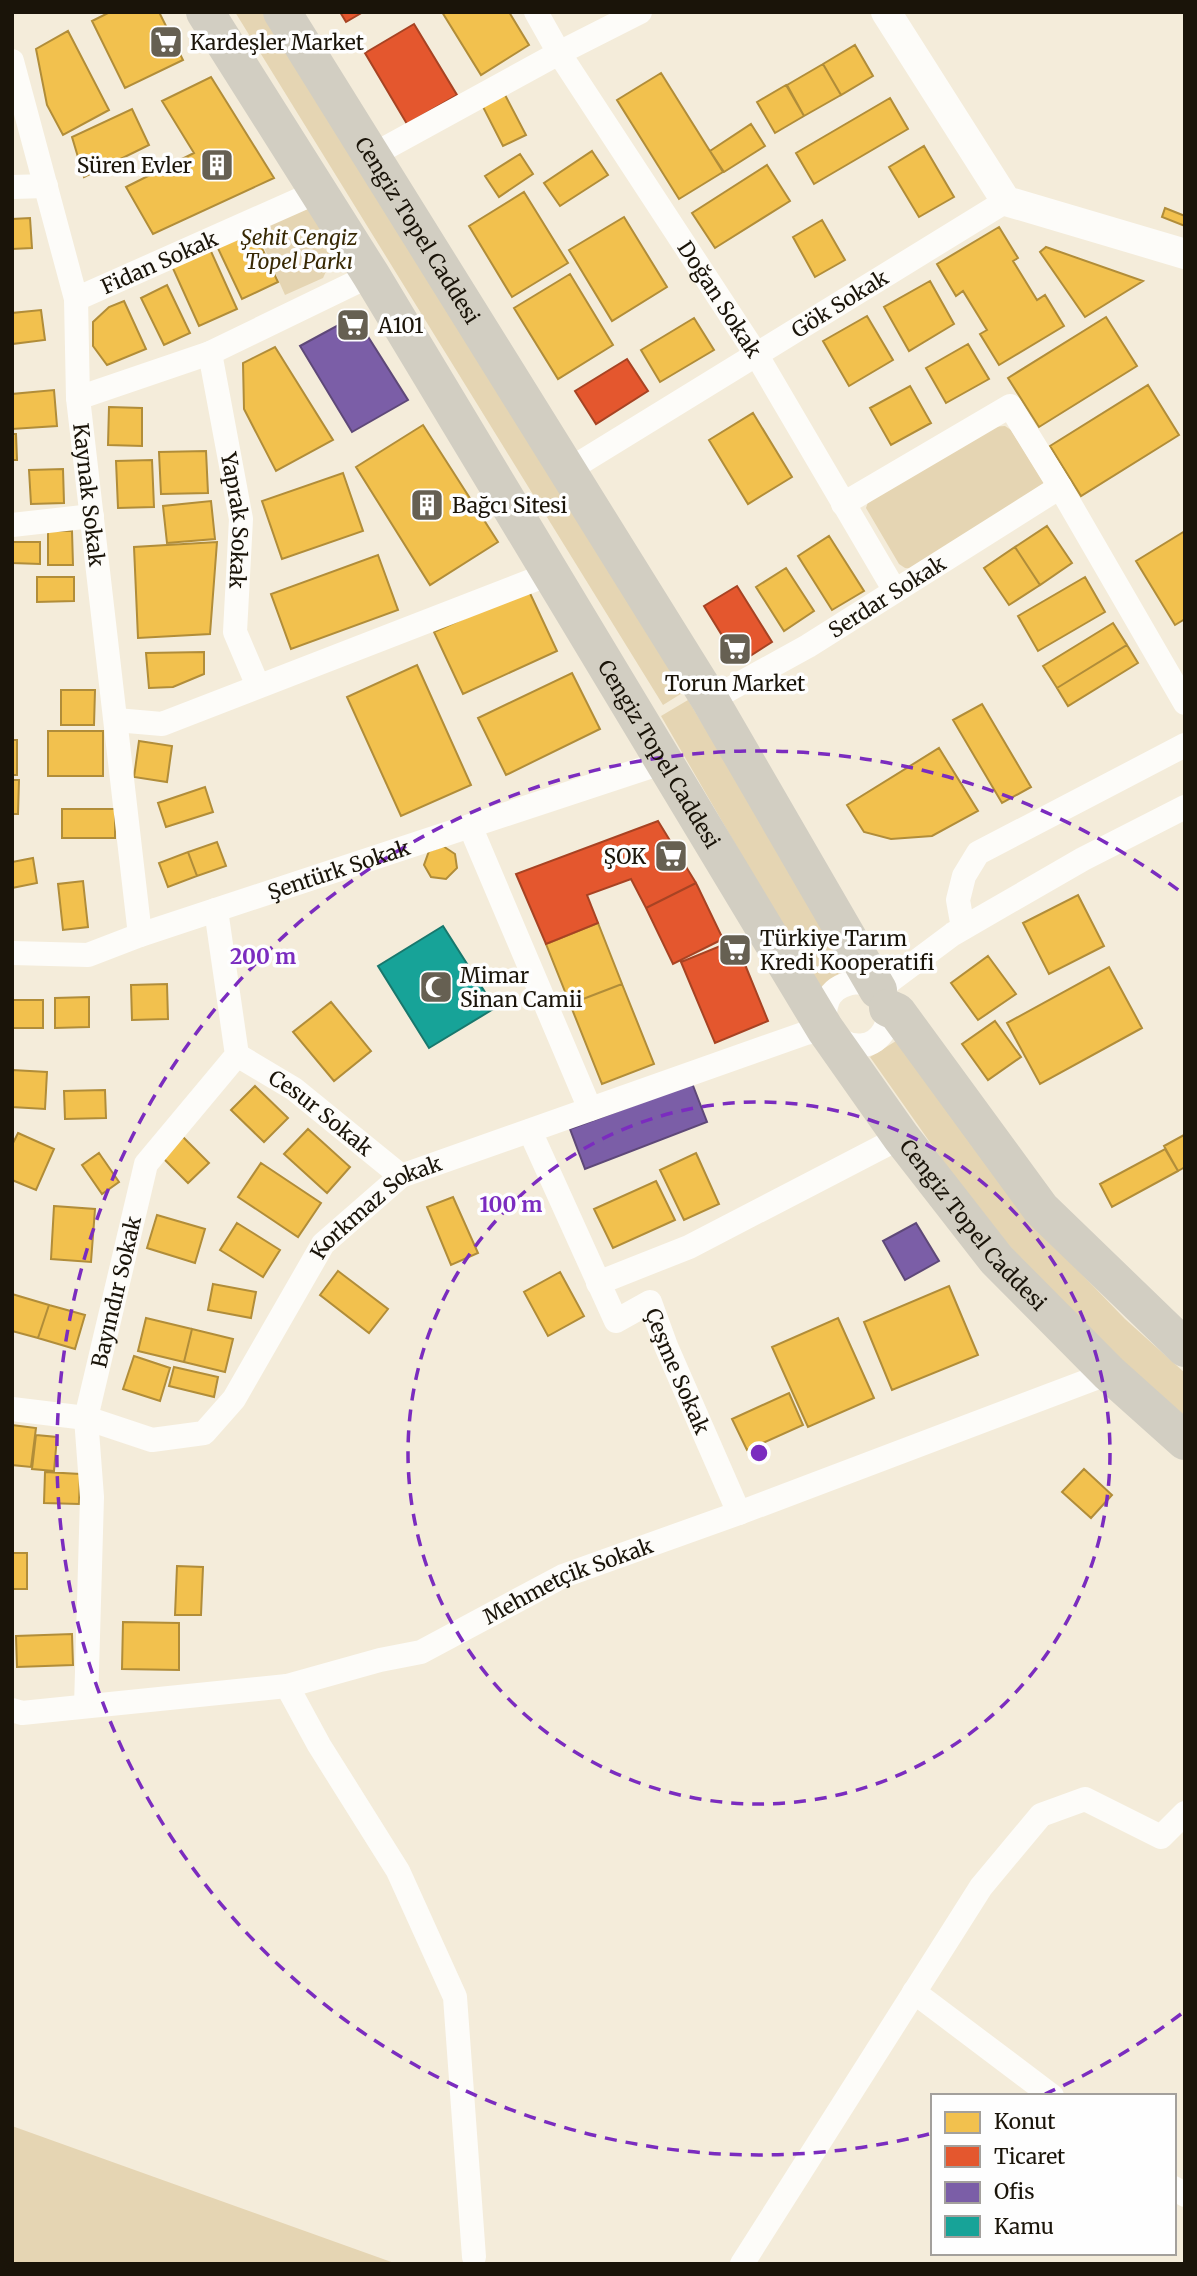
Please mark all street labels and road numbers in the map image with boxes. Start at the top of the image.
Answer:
street label: Cengiz Topel Caddesi [349,132,486,329]
street label: Fidan Sokak [97,224,222,300]
street label: Doğan Sokak [672,235,768,363]
street label: Gök Sokak [786,263,894,343]
street label: Kaynak Sokak [67,422,111,569]
street label: Yaprak Sokak [215,449,255,590]
street label: Serdar Sokak [823,549,951,643]
street label: Cengiz Topel Caddesi [592,655,727,853]
street label: Şentürk Sokak [264,833,414,905]
street label: Cesur Sokak [264,1064,379,1162]
street label: Cengiz Topel Caddesi [894,1134,1053,1316]
street label: Korkmaz Sokak [304,1149,446,1264]
street label: Bayındır Sokak [85,1213,147,1370]
street label: Çeşme Sokak [640,1304,717,1439]
street label: Mehmetçik Sokak [478,1531,657,1630]

